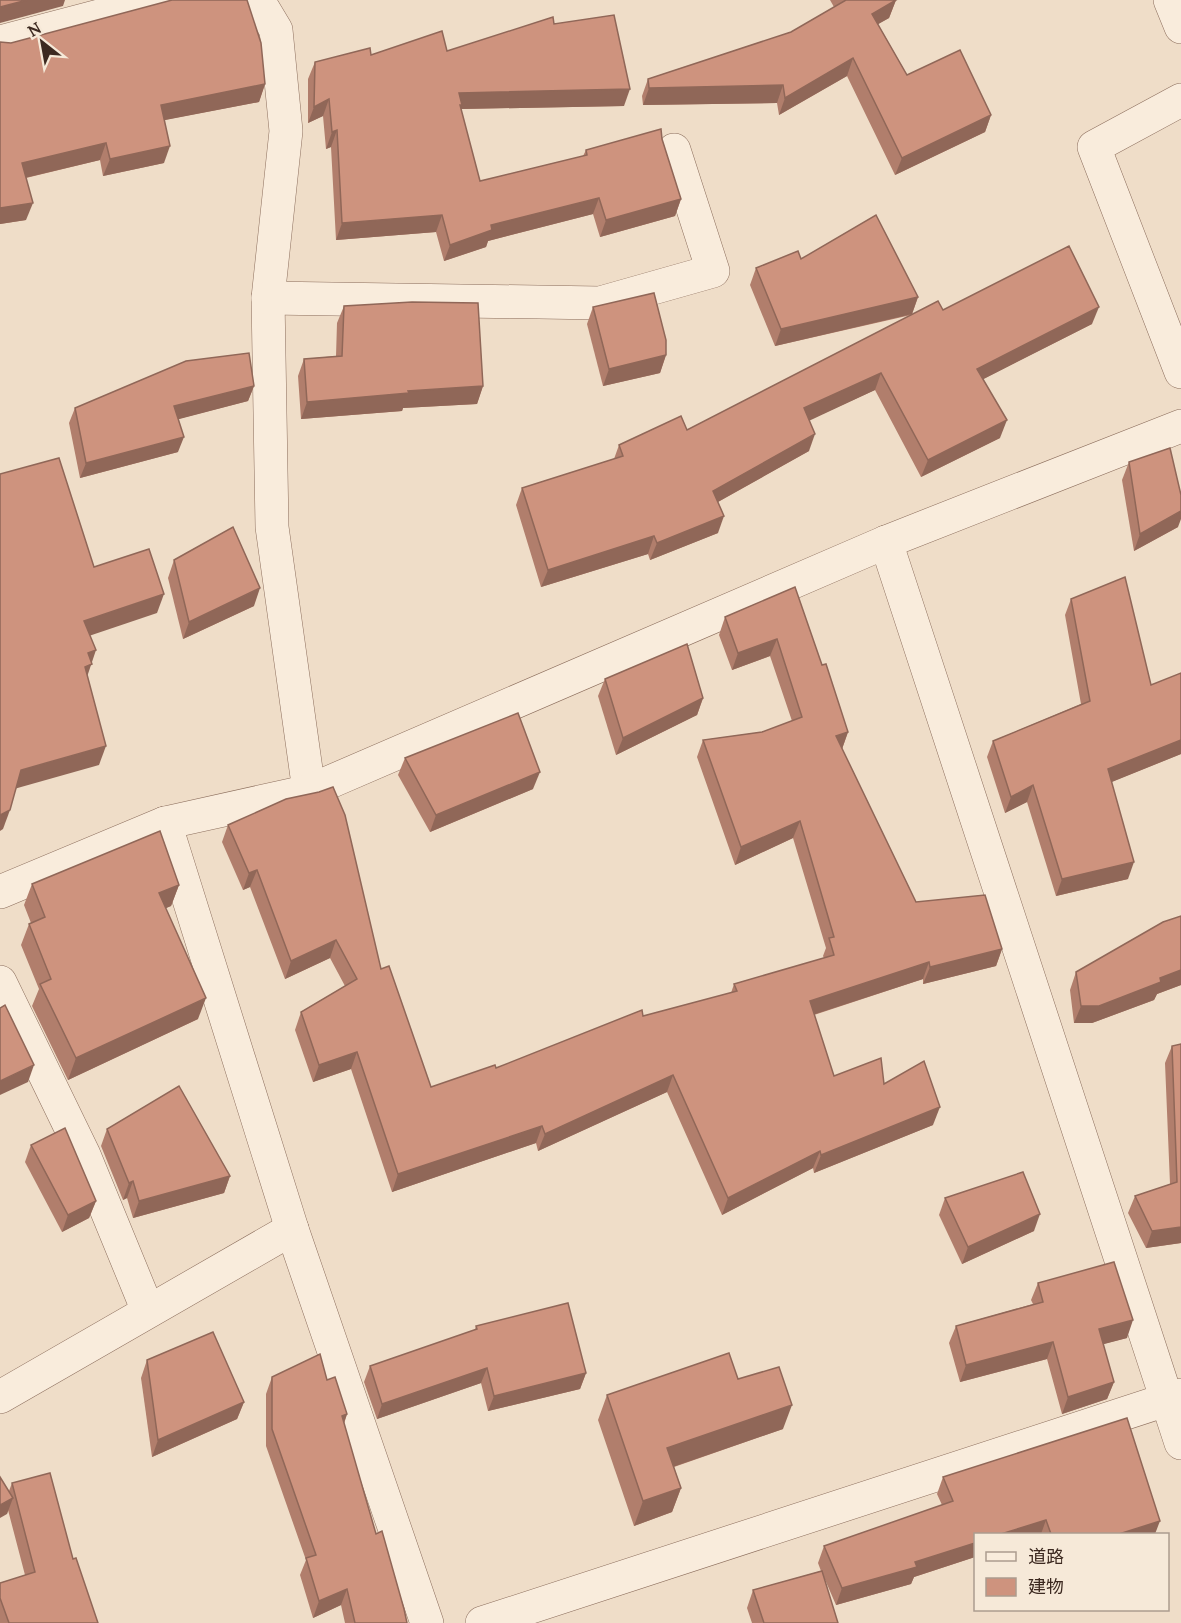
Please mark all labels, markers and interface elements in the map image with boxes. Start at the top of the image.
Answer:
north arrow [12,12,72,72]
text: N [24,17,45,41]
legend [974,1533,1169,1611]
text: 道路 [1028,1545,1064,1568]
text: 建物 [1028,1575,1064,1598]

